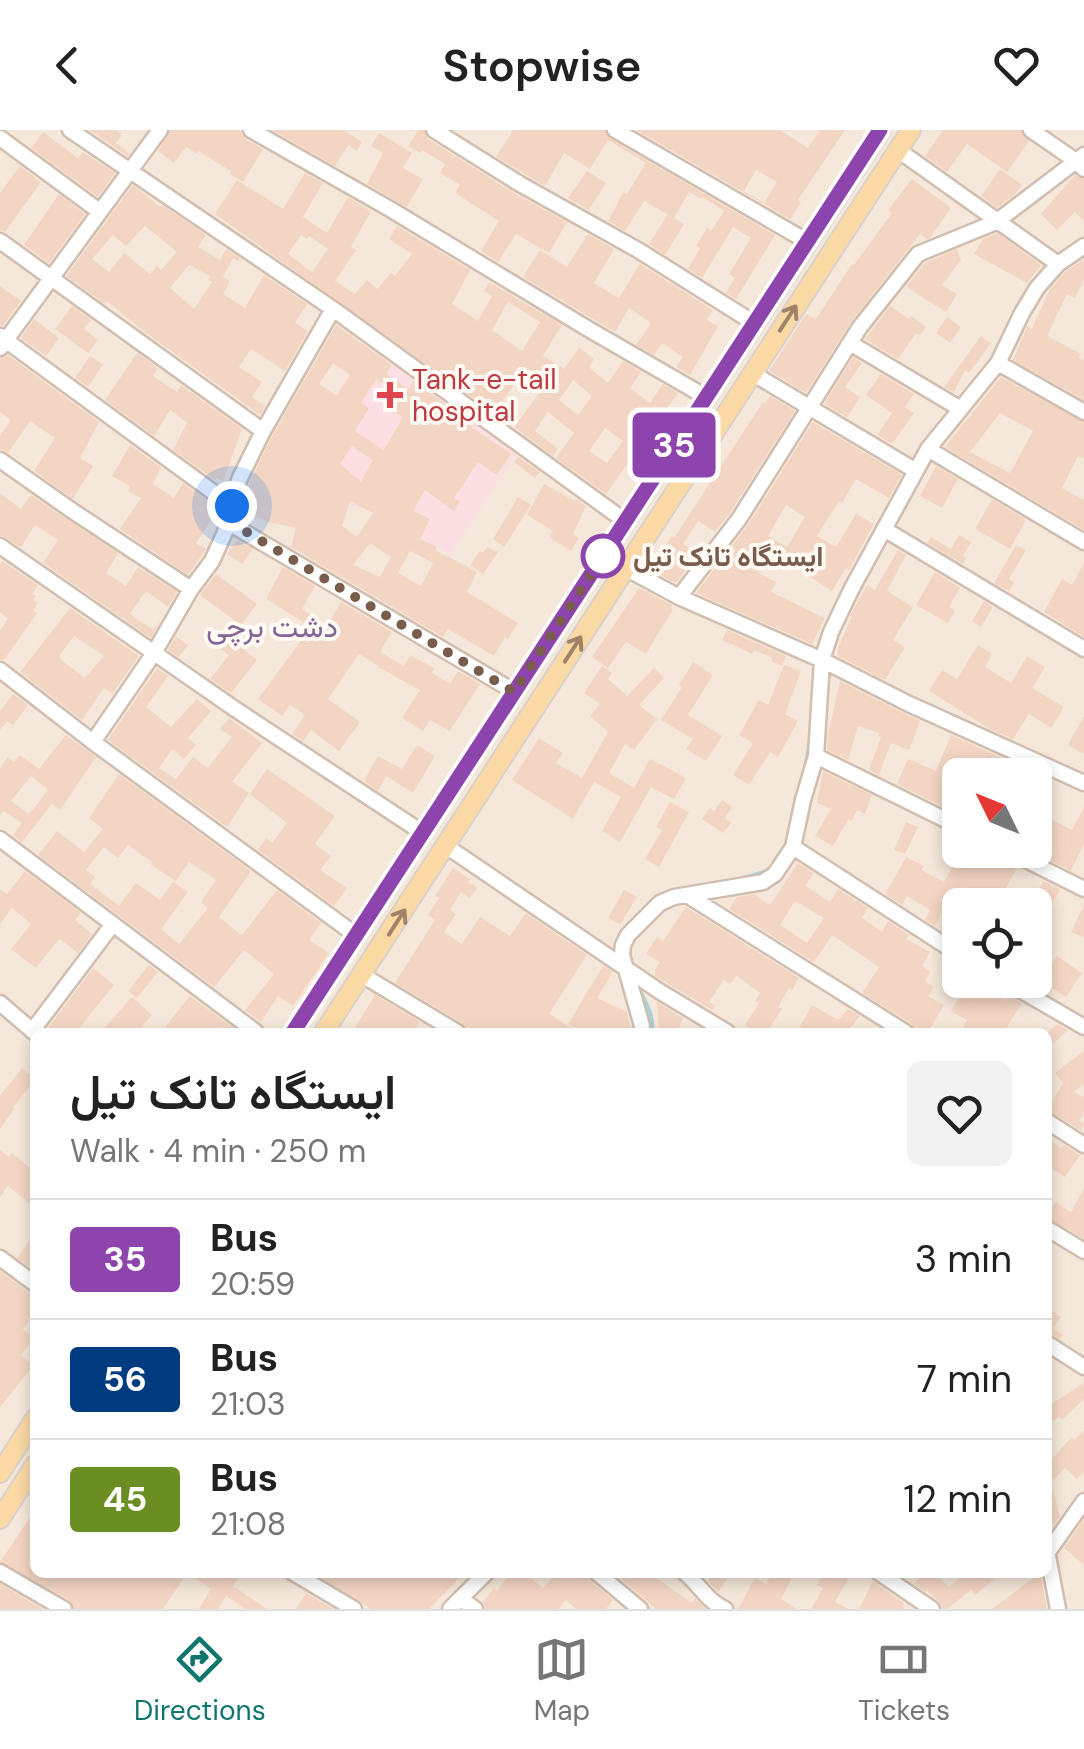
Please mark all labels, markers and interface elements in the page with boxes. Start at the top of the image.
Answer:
text: Stopwise [443,36,641,95]
icon: back [40,38,95,93]
icon: heart [989,38,1044,93]
one-way arrow [778,304,799,332]
place label: Tank-e-tail hospital [412,361,556,430]
marker: Tank-e-tail hospital [377,382,403,408]
line badge: 35 [629,412,719,478]
text: 35 [653,422,695,468]
your location [207,481,257,531]
marker: ایستگاه تانک تیل [582,535,624,577]
place label: ایستگاه تانک تیل [633,538,824,575]
district label: دشت برچی [206,607,338,647]
one-way arrow [563,635,584,664]
north arrow [942,758,1052,868]
map controls [942,758,1052,998]
button: locate [942,888,1052,998]
one-way arrow [386,908,407,936]
text: ایستگاه تانک تیل [70,1061,396,1124]
button: heart [907,1061,1012,1166]
text: Walk · 4 min · 250 m [70,1130,366,1172]
text: Bus [210,1213,278,1263]
text: 3 min [915,1234,1012,1284]
text: 35 [104,1236,146,1282]
text: 20:59 [210,1263,295,1305]
text: Bus [210,1333,278,1383]
text: 7 min [917,1354,1012,1404]
text: 56 [103,1356,147,1402]
text: 21:03 [210,1383,286,1425]
text: Bus [210,1453,278,1503]
text: 12 min [903,1474,1012,1524]
text: 45 [103,1476,147,1522]
text: 21:08 [210,1503,286,1545]
tab: Directions [134,1632,266,1729]
tab: Map [534,1632,590,1729]
tab: Tickets [858,1632,950,1729]

